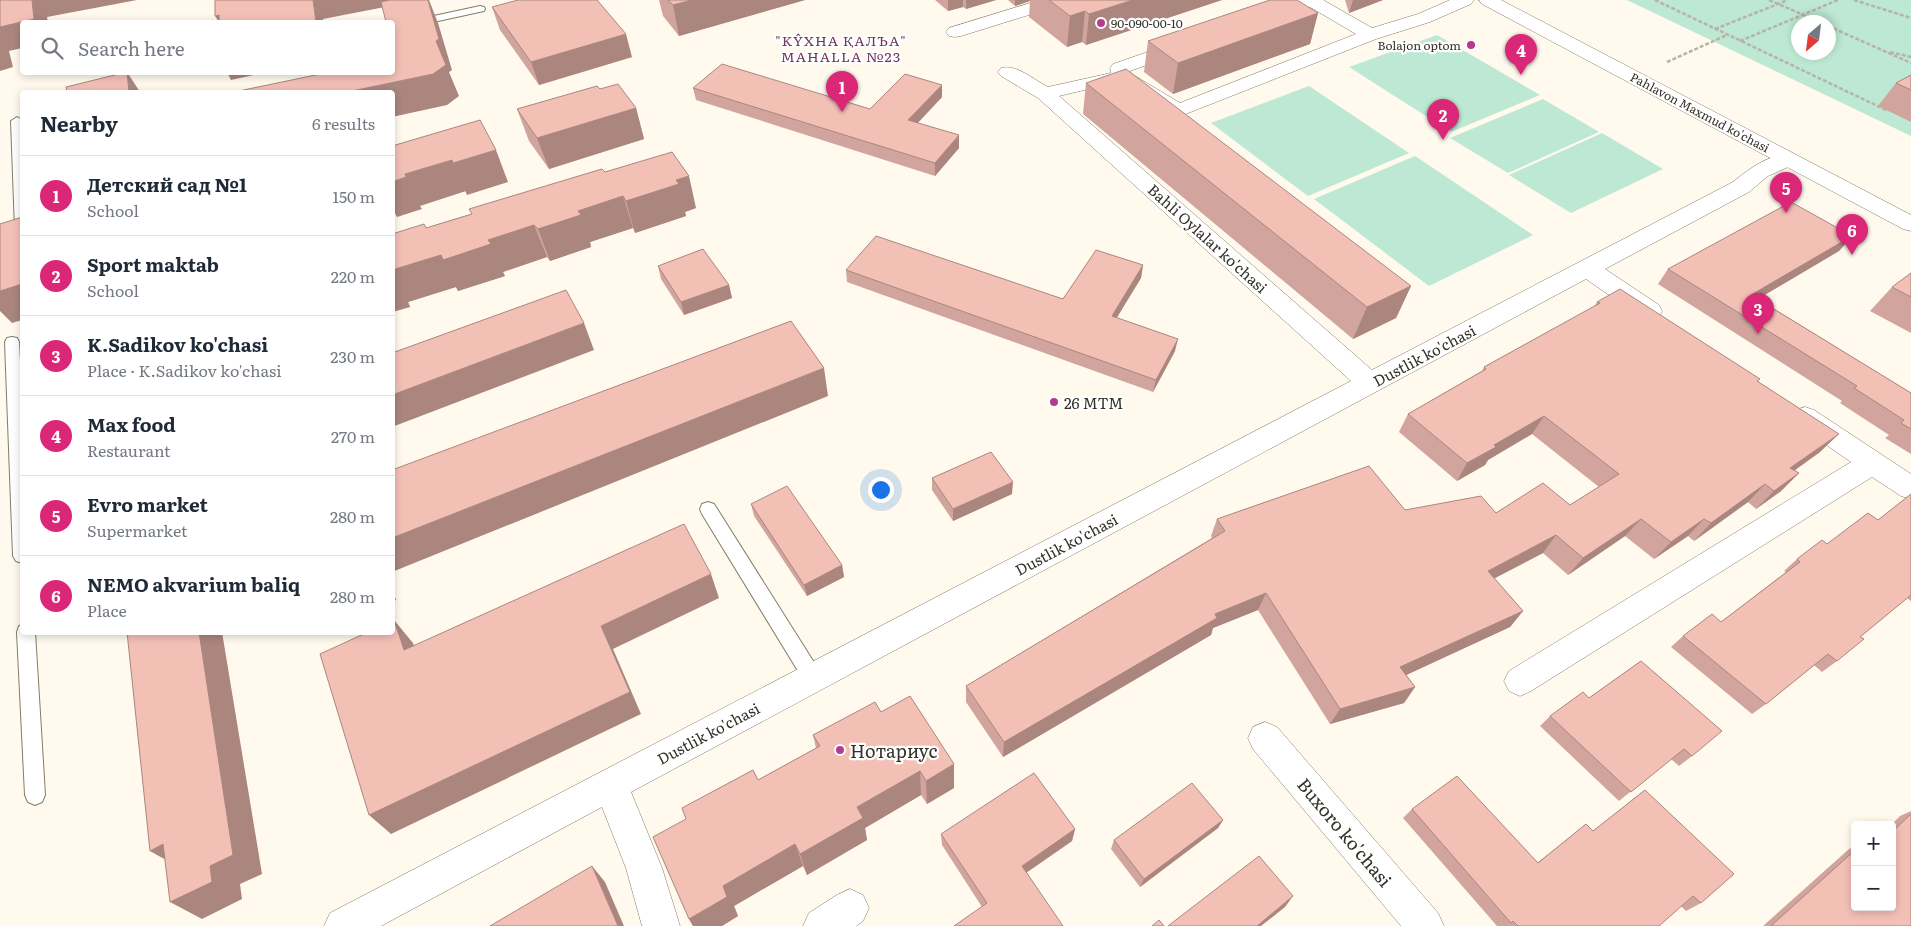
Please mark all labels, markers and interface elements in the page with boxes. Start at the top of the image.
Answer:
place label: 90-090-00-10 [1111,14,1183,32]
north arrow [1791,15,1836,60]
marker: 90-090-00-10 [1095,17,1107,29]
search box [20,20,395,75]
district label: "KŶХНА ҚАЛЪА" MAHALLA №23 [775,30,907,66]
icon: search [38,34,66,62]
text: Search here [78,34,185,62]
pin: 4 [1505,34,1537,75]
place label: Bolajon optom [1377,36,1461,54]
marker: Bolajon optom [1465,39,1477,51]
street label: Pahlavon Maxmud ko'chasi [1627,68,1773,156]
pin: 1 [826,71,858,112]
pin: 2 [1427,99,1459,140]
text: Nearby [40,107,118,138]
text: 6 results [312,111,375,135]
text: Детский сад №1 [87,170,247,198]
pin: 5 [1770,172,1802,213]
street label: Bahli Oylalar ko'chasi [1143,178,1273,298]
text: 1 [53,184,59,208]
text: 150 m [332,184,375,208]
text: School [87,198,139,222]
pin: 6 [1836,214,1868,255]
text: Sport maktab [87,250,219,278]
text: 2 [52,264,60,288]
text: 220 m [331,264,375,288]
text: School [87,278,139,302]
pin: 3 [1742,293,1774,334]
street label: Dustlik ko'chasi [1369,318,1479,392]
text: K.Sadikov ko'chasi [87,330,268,358]
text: 3 [52,344,60,368]
text: 230 m [330,344,375,368]
text: Place · K.Sadikov ko'chasi [87,358,282,382]
place label: 26 MTM [1064,391,1123,414]
marker: 26 MTM [1048,396,1060,408]
text: Max food [87,410,176,438]
text: 4 [51,424,61,448]
text: 270 m [331,424,375,448]
text: Restaurant [87,438,171,462]
your location [868,477,894,503]
text: Evro market [87,490,208,518]
text: 5 [52,504,60,528]
text: 280 m [330,504,375,528]
street label: Dustlik ko'chasi [1011,507,1121,581]
text: Supermarket [87,518,187,542]
text: NEMO akvarium baliq [87,570,300,598]
text: 6 [51,584,61,608]
text: 280 m [330,584,375,608]
text: Place [87,598,127,622]
street label: Dustlik ko'chasi [653,696,763,770]
place label: Нотариус [850,737,938,764]
marker: Нотариус [834,744,846,756]
street label: Buxoro ko'chasi [1291,772,1399,892]
map controls [1851,821,1896,911]
button: + [1851,821,1896,866]
button: − [1851,866,1896,911]

